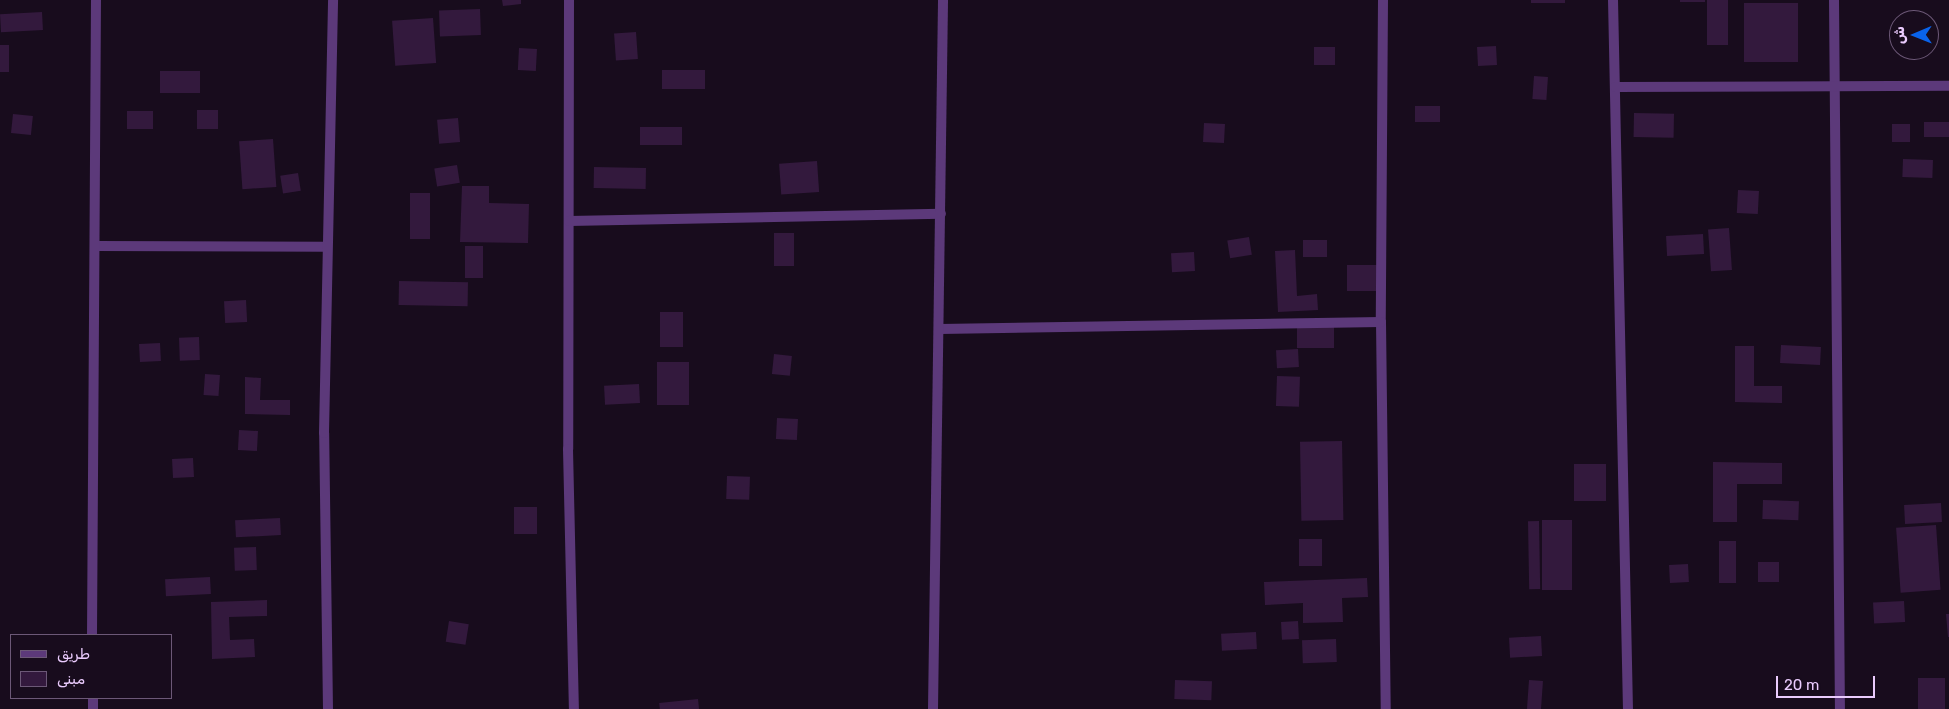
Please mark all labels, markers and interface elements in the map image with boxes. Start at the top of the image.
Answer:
north arrow [1889,10,1939,60]
text: ش [1891,26,1908,44]
legend [10,634,172,699]
text: طريق [57,645,90,663]
scale bar [1779,666,1878,698]
text: مبنى [57,670,85,688]
text: 20 m [1784,676,1819,694]

